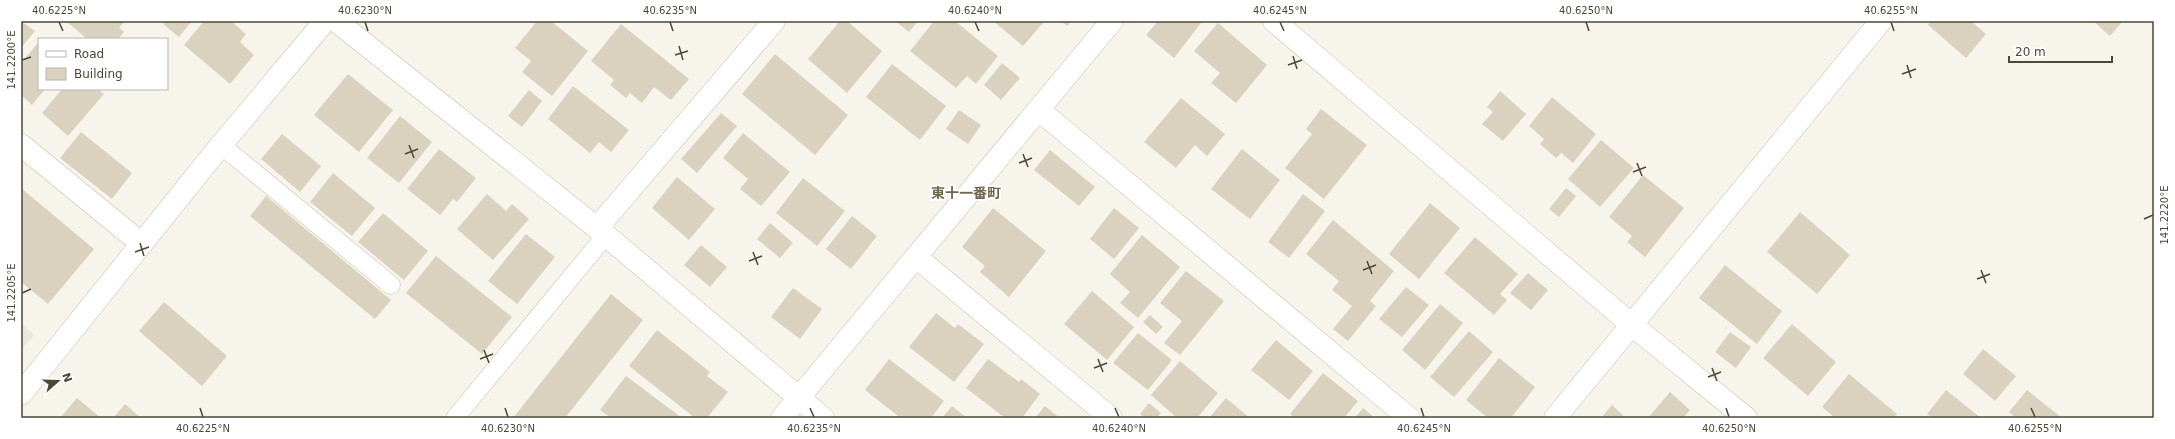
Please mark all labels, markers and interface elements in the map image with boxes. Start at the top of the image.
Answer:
text: 40.6225°N [32,5,86,16]
text: 40.6230°N [338,5,392,16]
text: 40.6235°N [643,5,697,16]
text: 40.6240°N [948,5,1002,16]
text: 40.6245°N [1253,5,1307,16]
text: 40.6250°N [1559,5,1613,16]
text: 40.6255°N [1864,5,1918,16]
text: 141.2200°E [6,30,17,90]
legend [38,38,168,90]
scale bar [2009,38,2112,64]
text: 20 m [2015,45,2046,59]
text: Road [74,47,104,61]
text: Building [74,67,123,81]
district label: 東十一番町 [931,185,1001,201]
text: 141.2220°E [2159,185,2170,245]
text: 141.2205°E [6,263,17,323]
north arrow [38,361,78,401]
text: N [59,371,75,384]
text: 40.6225°N [176,423,230,434]
text: 40.6230°N [481,423,535,434]
text: 40.6235°N [787,423,841,434]
text: 40.6240°N [1092,423,1146,434]
text: 40.6245°N [1397,423,1451,434]
text: 40.6250°N [1702,423,1756,434]
text: 40.6255°N [2008,423,2062,434]

